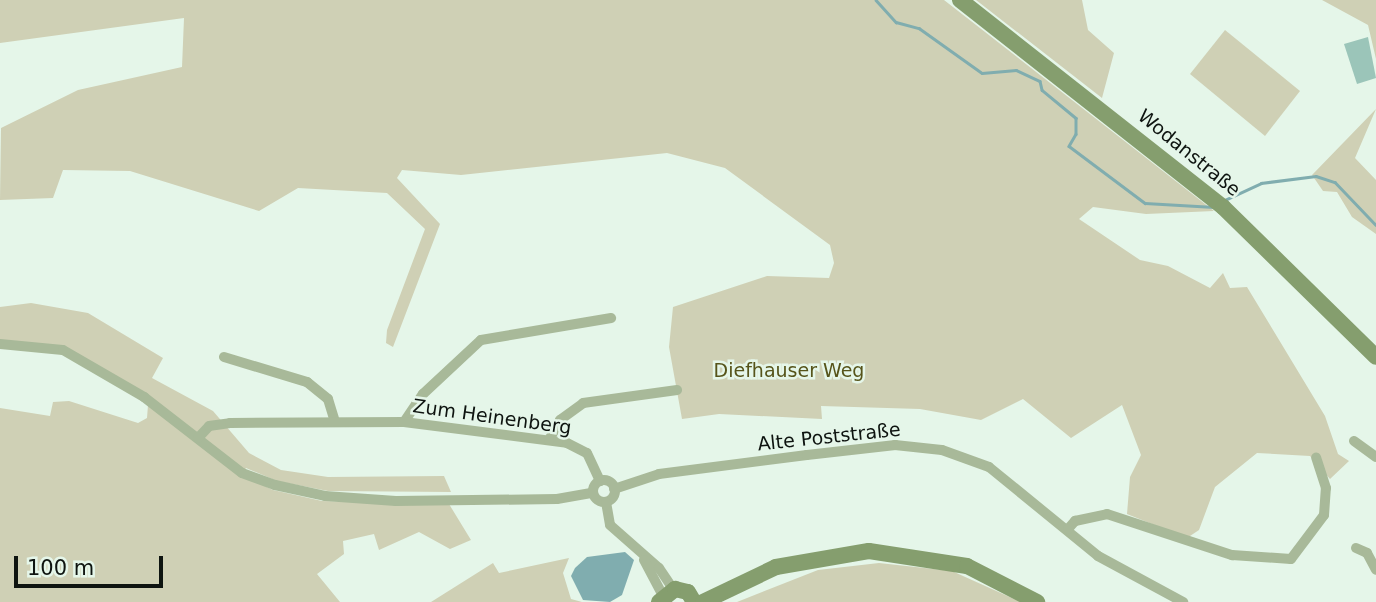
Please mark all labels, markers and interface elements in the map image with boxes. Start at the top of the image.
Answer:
street label: Wodanstraße [1133,105,1245,201]
park label: Diefhauser Weg [714,360,864,382]
street label: Zum Heinenberg [411,395,573,439]
street label: Alte Poststraße [756,418,902,456]
scale bar [18,542,166,586]
text: 100 m [27,556,94,580]

